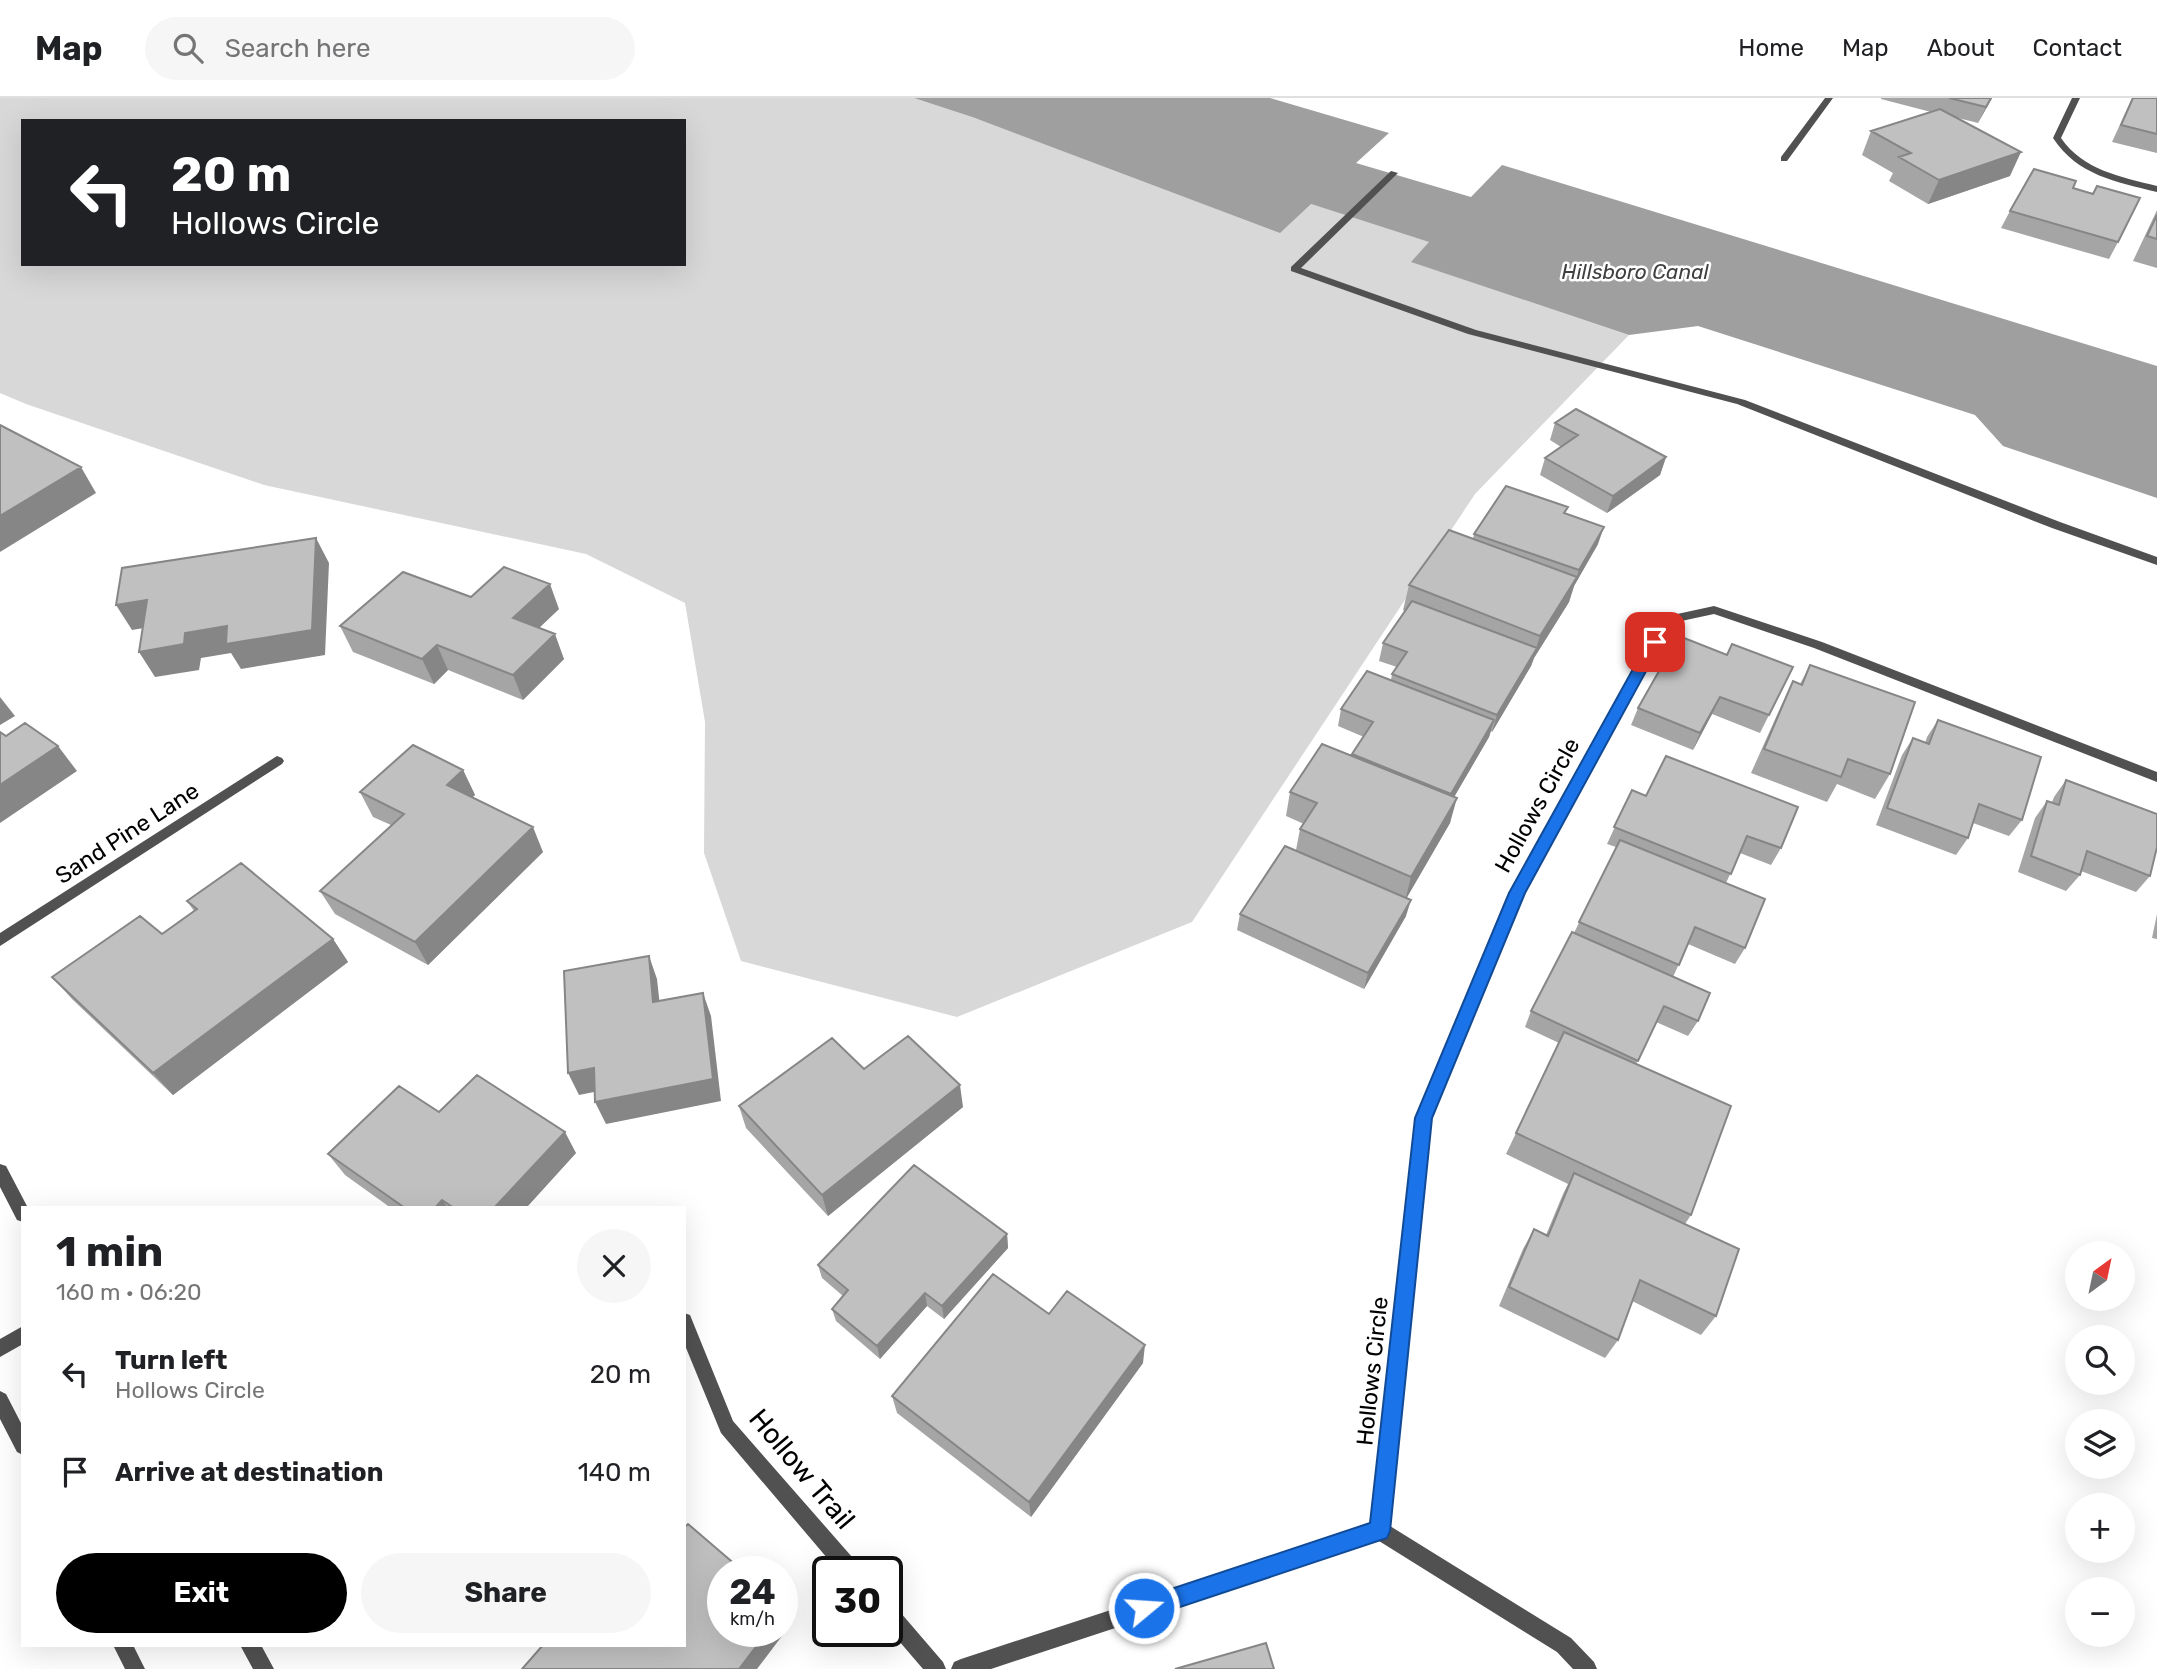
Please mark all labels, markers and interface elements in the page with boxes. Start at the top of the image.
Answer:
search box [145,17,635,80]
text: Map [35,29,103,68]
icon: search [169,29,207,67]
text: Search here [225,33,370,64]
text: Home [1738,34,1804,62]
text: Map [1842,34,1889,62]
text: About [1927,34,1995,62]
text: Contact [2033,34,2122,62]
text: 20 m [171,145,292,203]
icon: left [56,147,147,238]
text: Hollows Circle [171,204,379,242]
water label: Hillsboro Canal [1561,259,1709,284]
pin [1625,612,1685,672]
icon: arrive [1636,623,1674,661]
street label: Hollows Circle [1488,733,1586,877]
street label: Sand Pine Lane [50,776,204,890]
text: 1 min [56,1227,163,1277]
button: close [577,1229,651,1303]
north arrow [2065,1241,2135,1311]
map controls [2065,1241,2135,1647]
text: 160 m · 06:20 [56,1278,202,1306]
street label: Hollows Circle [1350,1295,1394,1447]
button: search [2065,1325,2135,1395]
text: Turn left [115,1345,227,1376]
icon: left [56,1355,94,1393]
text: 20 m [590,1359,651,1390]
text: Hollows Circle [115,1376,265,1404]
street label: Hollow Trail [742,1402,862,1536]
button: layers [2065,1409,2135,1479]
icon: arrive [56,1453,94,1491]
text: Arrive at destination [115,1457,383,1488]
text: 140 m [578,1457,651,1488]
button: + [2065,1493,2135,1563]
button: Exit [56,1553,347,1633]
button: Share [361,1553,651,1633]
speed limit sign: 30 [812,1556,903,1647]
text: 24 [729,1571,776,1613]
position arrow [1107,1571,1181,1645]
button: − [2065,1577,2135,1647]
text: km/h [730,1608,775,1630]

